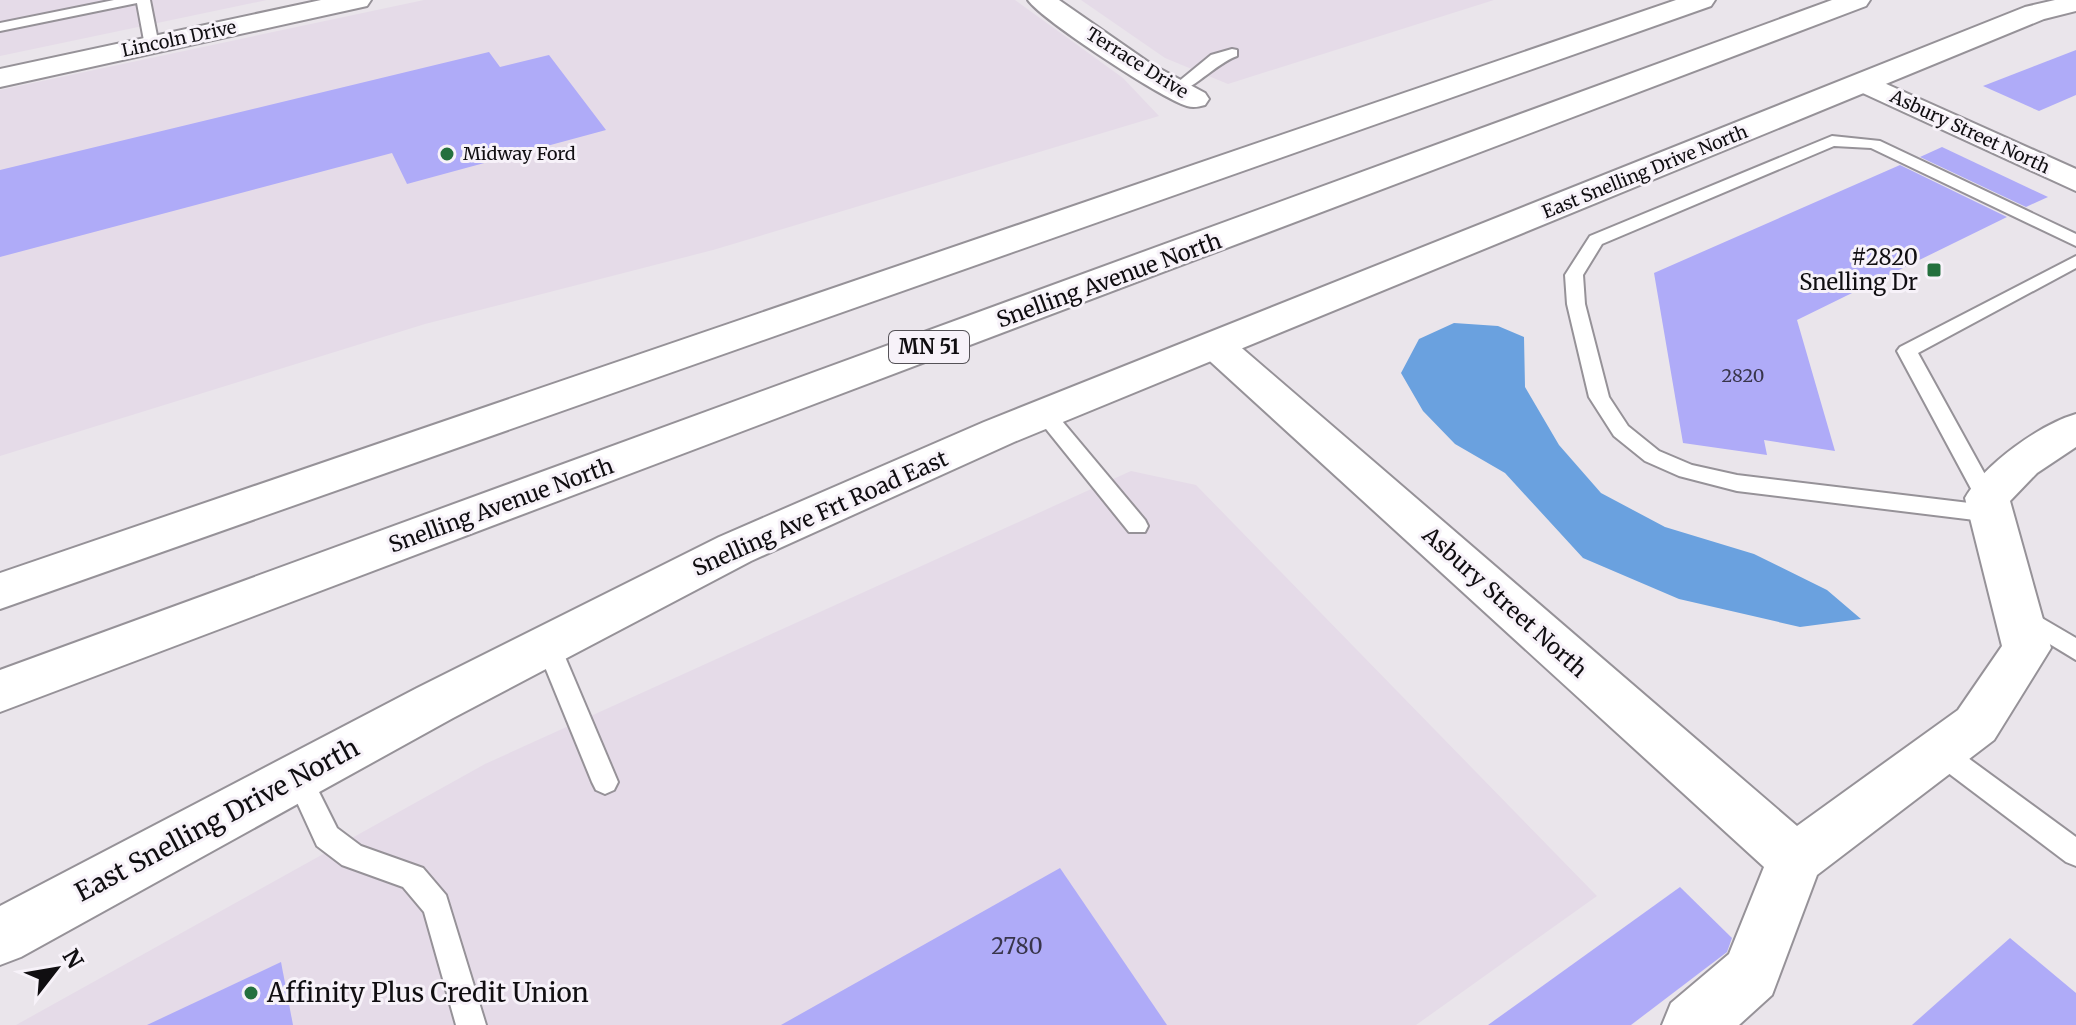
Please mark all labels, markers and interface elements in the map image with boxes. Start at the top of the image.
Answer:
street label: Lincoln Drive [119,15,238,62]
street label: Terrace Drive [1082,22,1193,103]
street label: Asbury Street North [1886,84,2054,179]
street label: East Snelling Drive North [1539,120,1751,223]
place label: Midway Ford [463,142,576,165]
marker: Midway Ford [438,145,456,163]
street label: Snelling Avenue North [993,226,1226,334]
place label: #2820 Snelling Dr [1799,243,1918,296]
marker: #2820 Snelling Dr [1925,261,1943,279]
road number: MN 51 [889,331,969,363]
house number: 2820 [1722,364,1764,387]
street label: Snelling Ave Frt Road East [688,444,952,582]
street label: Snelling Avenue North [385,451,618,559]
street label: Asbury Street North [1416,520,1593,684]
street label: East Snelling Drive North [69,731,364,909]
north arrow [16,929,96,1009]
house number: 2780 [991,932,1043,960]
text: N [57,944,90,974]
place label: Affinity Plus Credit Union [266,976,589,1009]
marker: Affinity Plus Credit Union [242,984,260,1002]

